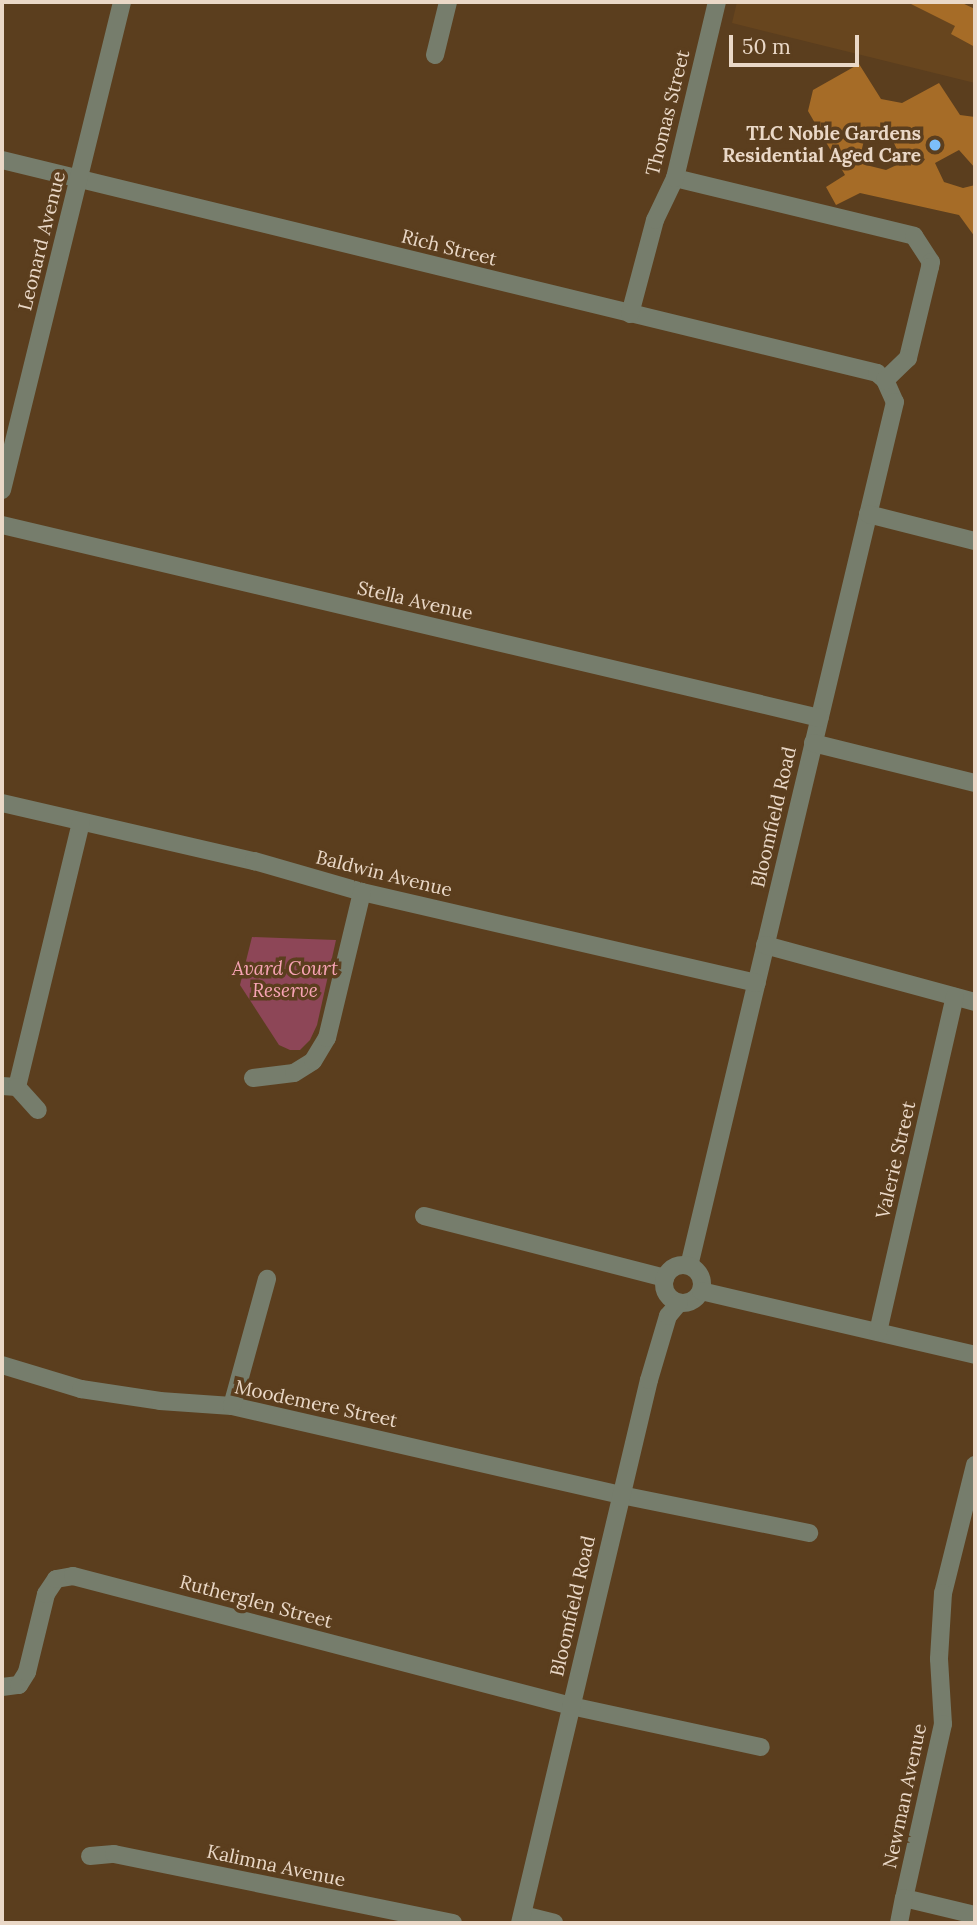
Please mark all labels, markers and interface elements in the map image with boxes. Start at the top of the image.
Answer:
scale bar [732,21,862,65]
text: 50 m [742,33,791,60]
street label: Thomas Street [641,48,695,178]
place label: TLC Noble Gardens Residential Aged Care [722,123,921,167]
marker: TLC Noble Gardens Residential Aged Care [927,137,943,153]
street label: Leonard Avenue [14,169,70,313]
street label: Rich Street [399,225,499,271]
street label: Stella Avenue [355,577,475,625]
street label: Bloomfield Road [747,744,801,890]
street label: Baldwin Avenue [314,846,454,902]
park label: Avard Court Reserve [232,958,338,1002]
street label: Valerie Street [871,1099,921,1221]
street label: Moodemere Street [233,1376,399,1432]
street label: Bloomfield Road [546,1533,600,1679]
street label: Rutherglen Street [177,1571,335,1633]
street label: Newman Avenue [879,1721,931,1871]
street label: Kalimna Avenue [205,1840,347,1892]

